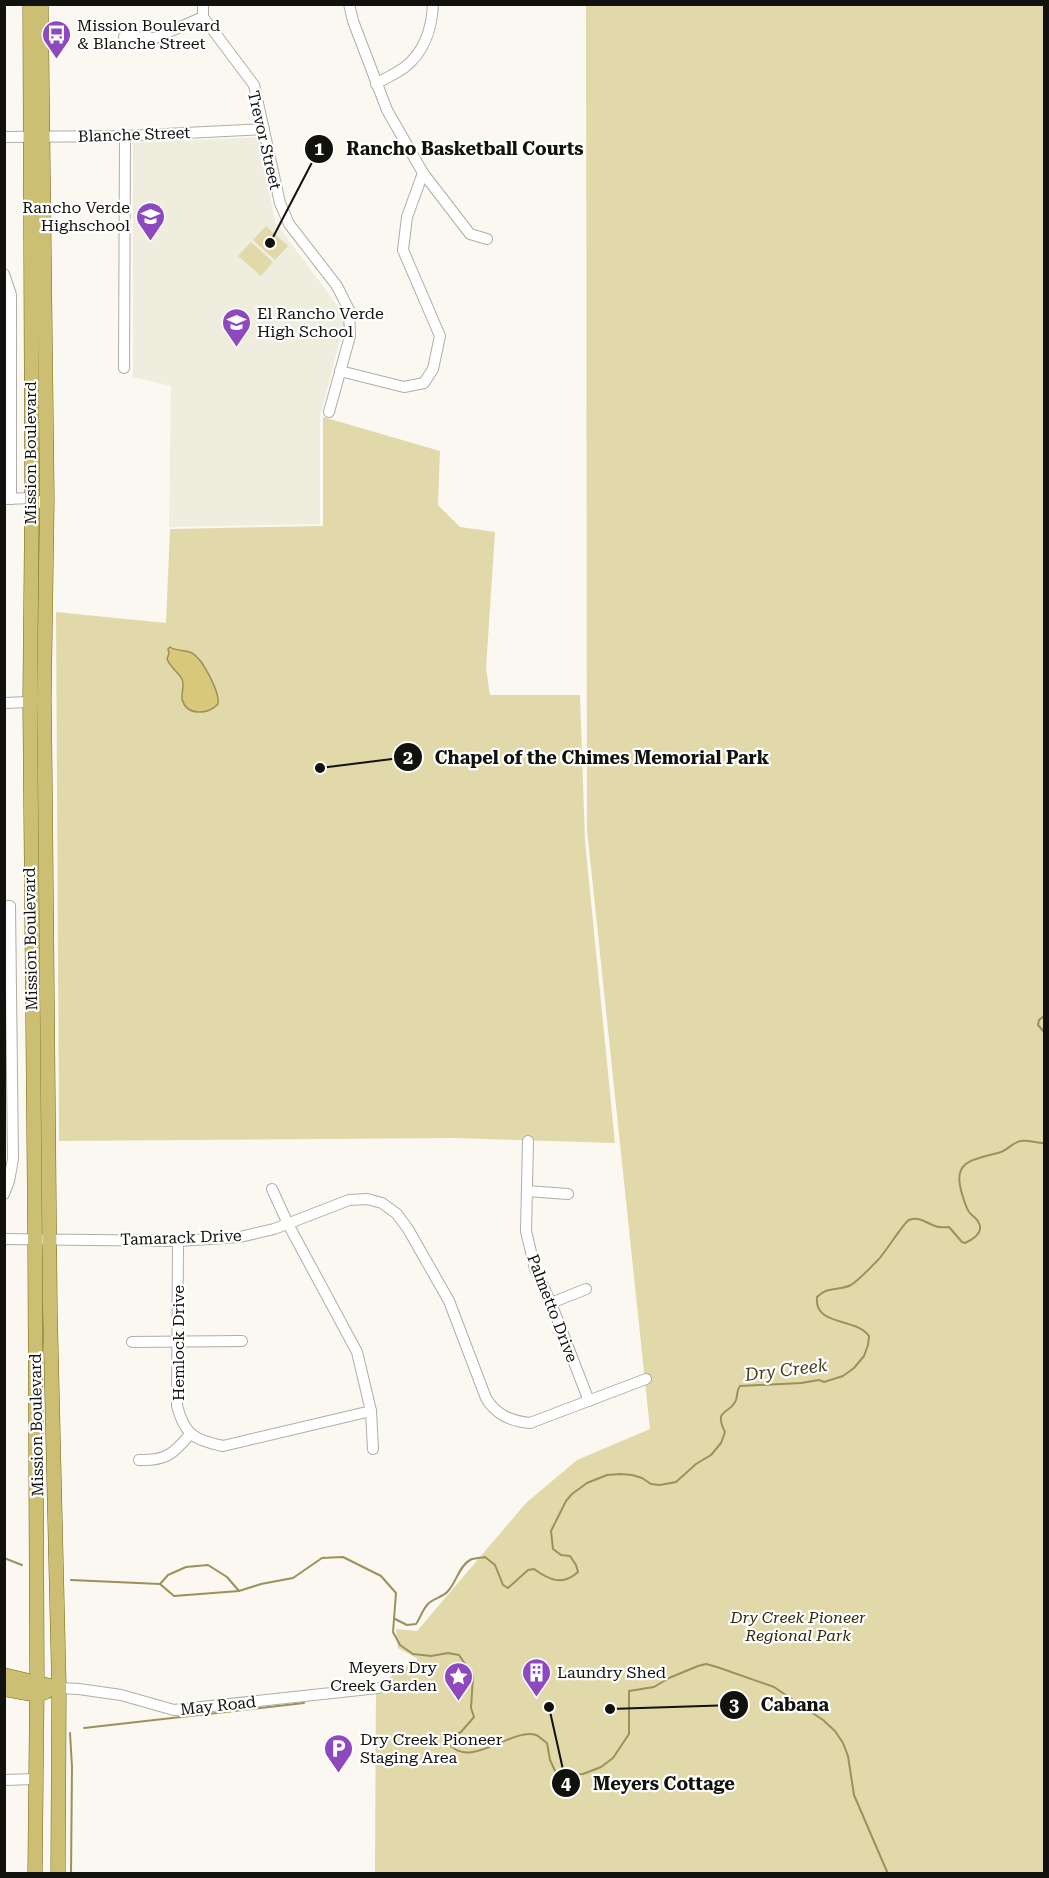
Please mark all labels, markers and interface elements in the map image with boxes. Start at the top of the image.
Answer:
place label: Mission Boulevard & Blanche Street [77,16,220,53]
bus stop icon: Mission Boulevard & Blanche Street [40,18,72,60]
street label: Trevor Street [244,89,285,191]
street label: Blanche Street [77,123,191,146]
callout: Rancho Basketball Courts [304,131,596,167]
text: 1 [314,138,324,159]
text: Rancho Basketball Courts [346,138,584,159]
place label: Rancho Verde Highschool [22,198,130,235]
school or university icon: Rancho Verde Highschool [135,200,167,242]
place label: El Rancho Verde High School [257,304,384,341]
school or university icon: El Rancho Verde High School [220,306,252,348]
street label: Mission Boulevard [21,381,40,525]
callout: Chapel of the Chimes Memorial Park [393,739,781,775]
text: 2 [403,747,413,768]
text: Chapel of the Chimes Memorial Park [435,747,770,768]
street label: Mission Boulevard [20,867,41,1011]
street label: Tamarack Drive [120,1226,242,1249]
street label: Palmetto Drive [523,1251,582,1365]
street label: Hemlock Drive [169,1285,188,1401]
street label: Mission Boulevard [26,1353,47,1497]
water label: Dry Creek [742,1354,829,1385]
park label: Dry Creek Pioneer Regional Park [729,1608,866,1645]
building icon: Laundry Shed [520,1656,552,1698]
place label: Meyers Dry Creek Garden [330,1658,438,1695]
place icon: Meyers Dry Creek Garden [442,1660,474,1702]
place label: Laundry Shed [557,1663,666,1682]
callout: Cabana [719,1687,841,1723]
street label: May Road [179,1692,257,1719]
text: 3 [729,1694,739,1715]
text: Cabana [761,1694,830,1715]
place label: Dry Creek Pioneer Staging Area [360,1730,503,1767]
parking icon: Dry Creek Pioneer Staging Area [323,1732,355,1774]
callout: Meyers Cottage [551,1765,747,1801]
text: 4 [561,1773,571,1794]
text: Meyers Cottage [593,1773,735,1794]

